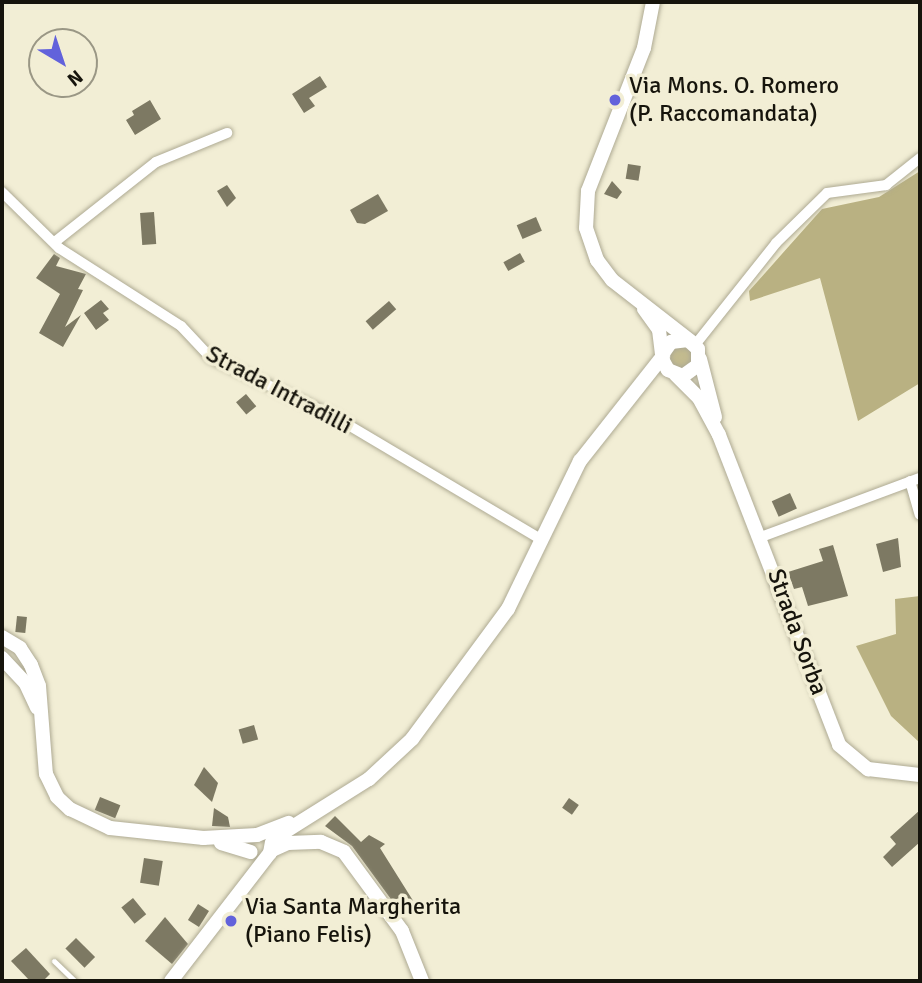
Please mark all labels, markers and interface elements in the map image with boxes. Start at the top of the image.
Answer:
north arrow [28,28,98,98]
text: N [62,64,88,91]
place label: Via Mons. O. Romero (P. Raccomandata) [629,72,839,128]
marker: Via Mons. O. Romero (P. Raccomandata) [607,92,623,108]
street label: Strada Intradilli [201,339,357,441]
street label: Strada Sorba [761,565,833,699]
place label: Via Santa Margherita (Piano Felis) [245,893,461,949]
marker: Via Santa Margherita (Piano Felis) [223,913,239,929]

